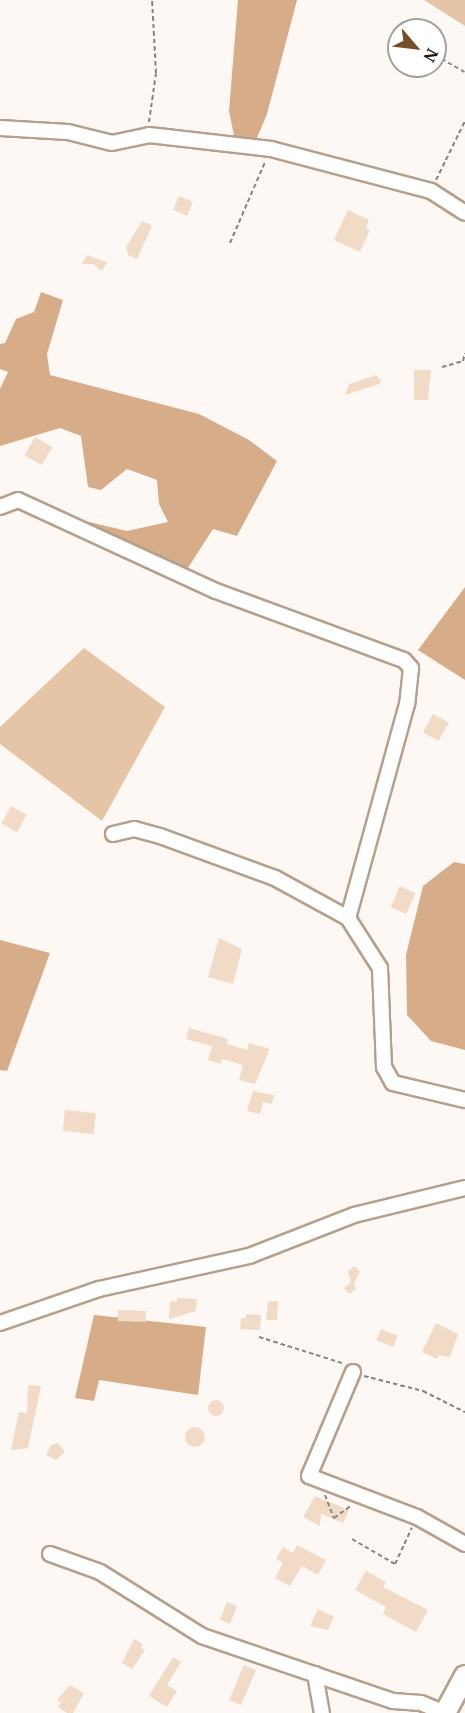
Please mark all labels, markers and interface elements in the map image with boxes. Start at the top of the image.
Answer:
north arrow [387,18,447,78]
text: N [418,45,444,66]

